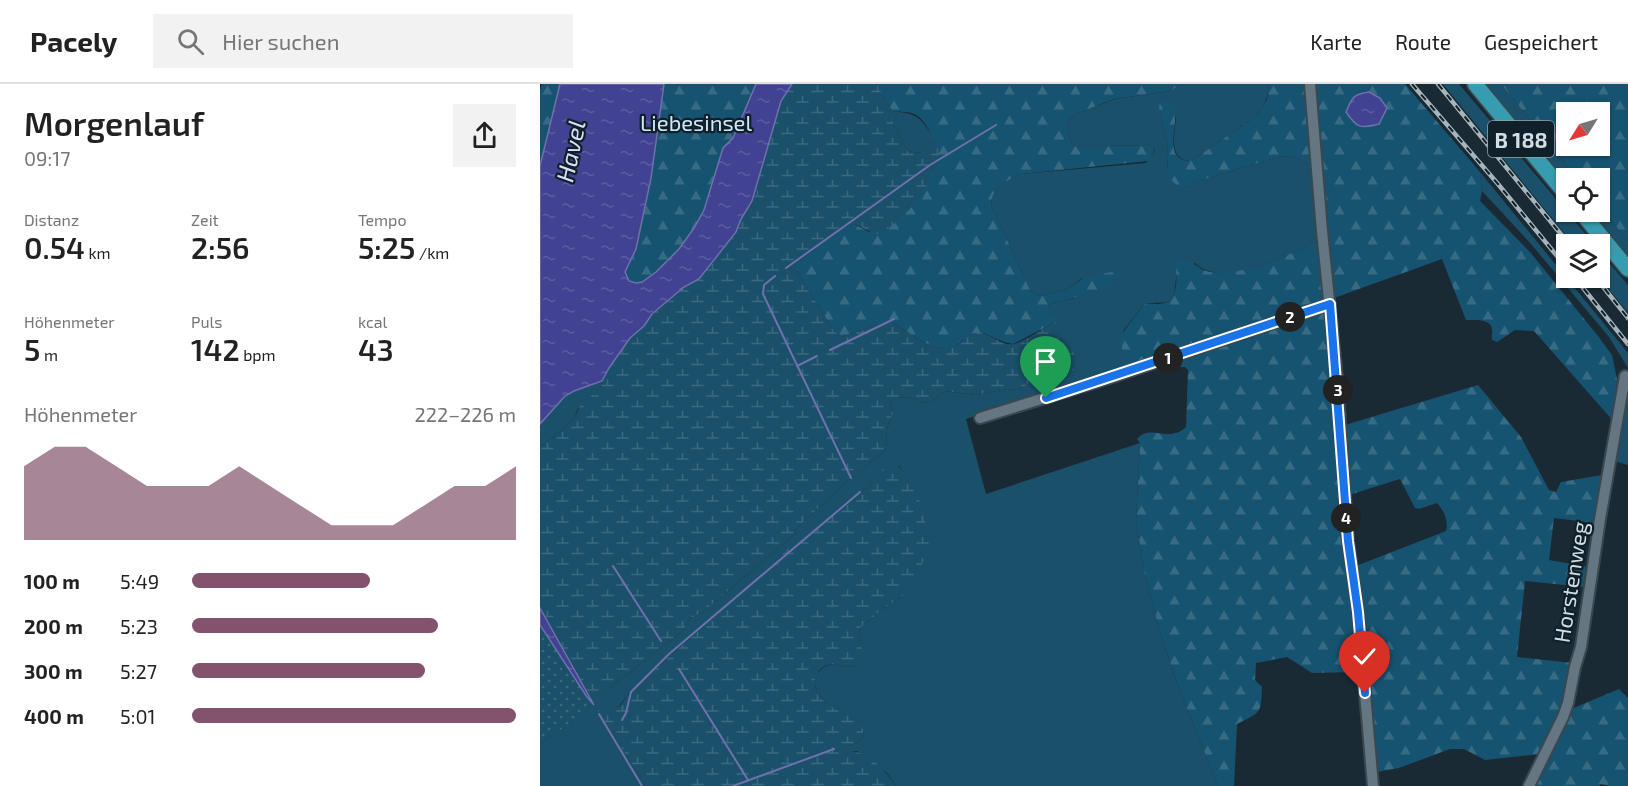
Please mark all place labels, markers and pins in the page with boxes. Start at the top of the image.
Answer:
pin: 2 [1275,302,1305,332]
pin [1020,336,1071,398]
pin: 1 [1153,343,1183,373]
pin: 3 [1323,375,1353,405]
pin: 4 [1331,503,1361,533]
pin [1339,631,1390,693]

